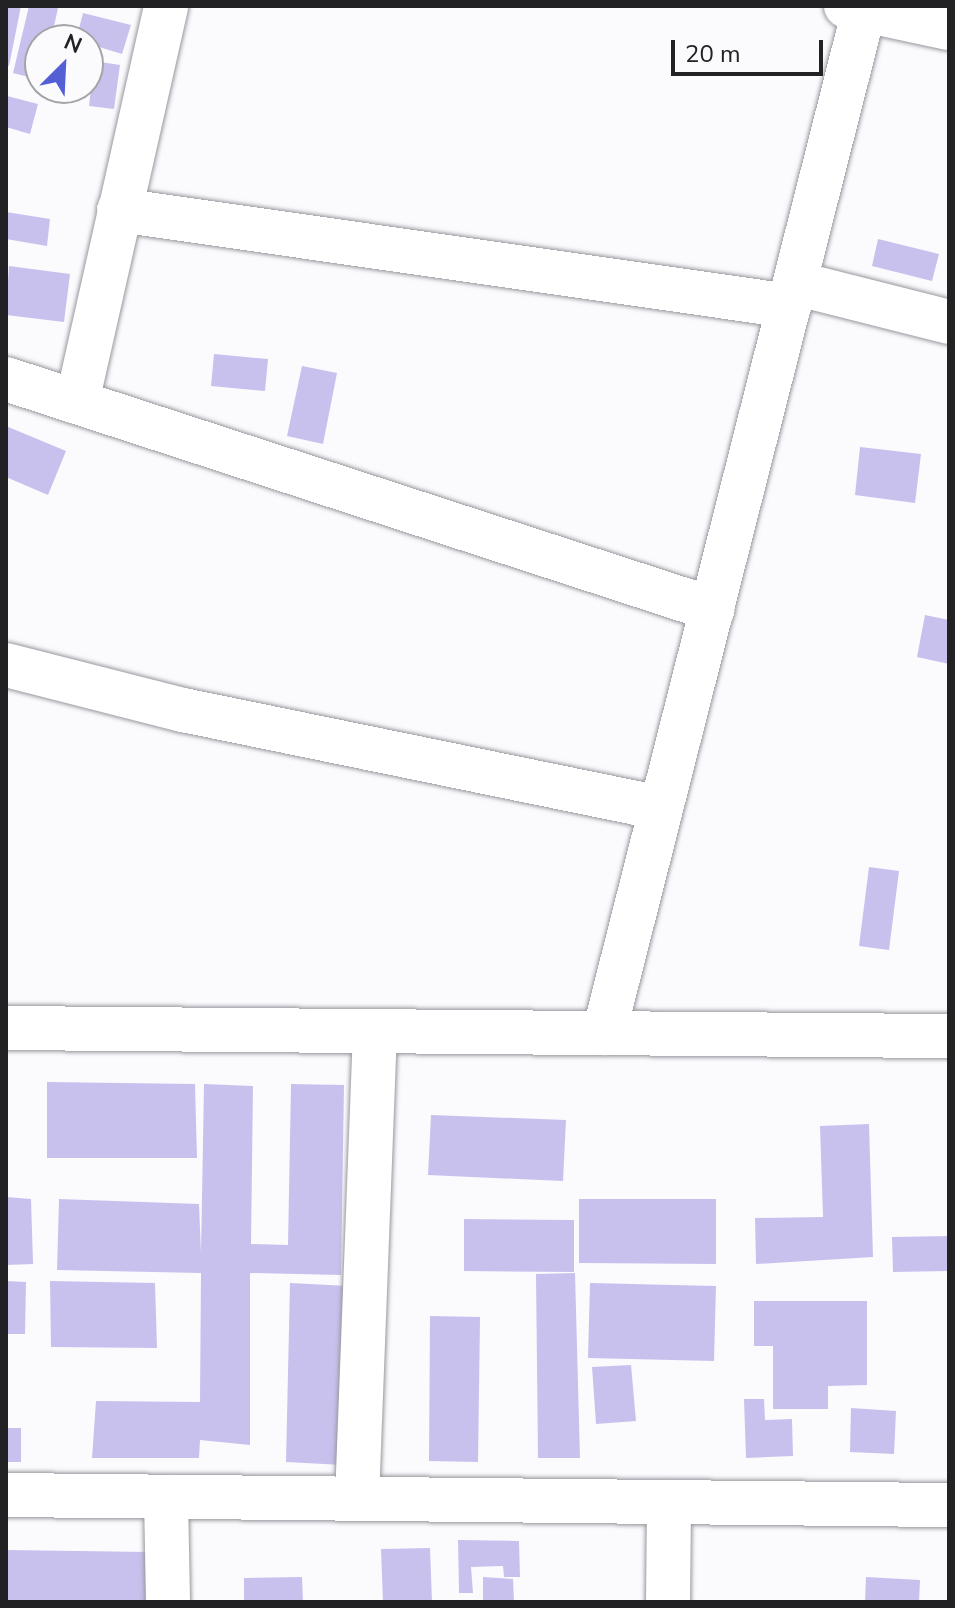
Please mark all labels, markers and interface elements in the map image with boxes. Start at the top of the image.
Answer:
north arrow [24,24,104,104]
scale bar [675,24,827,74]
text: N [59,27,87,61]
text: 20 m [685,38,741,70]

